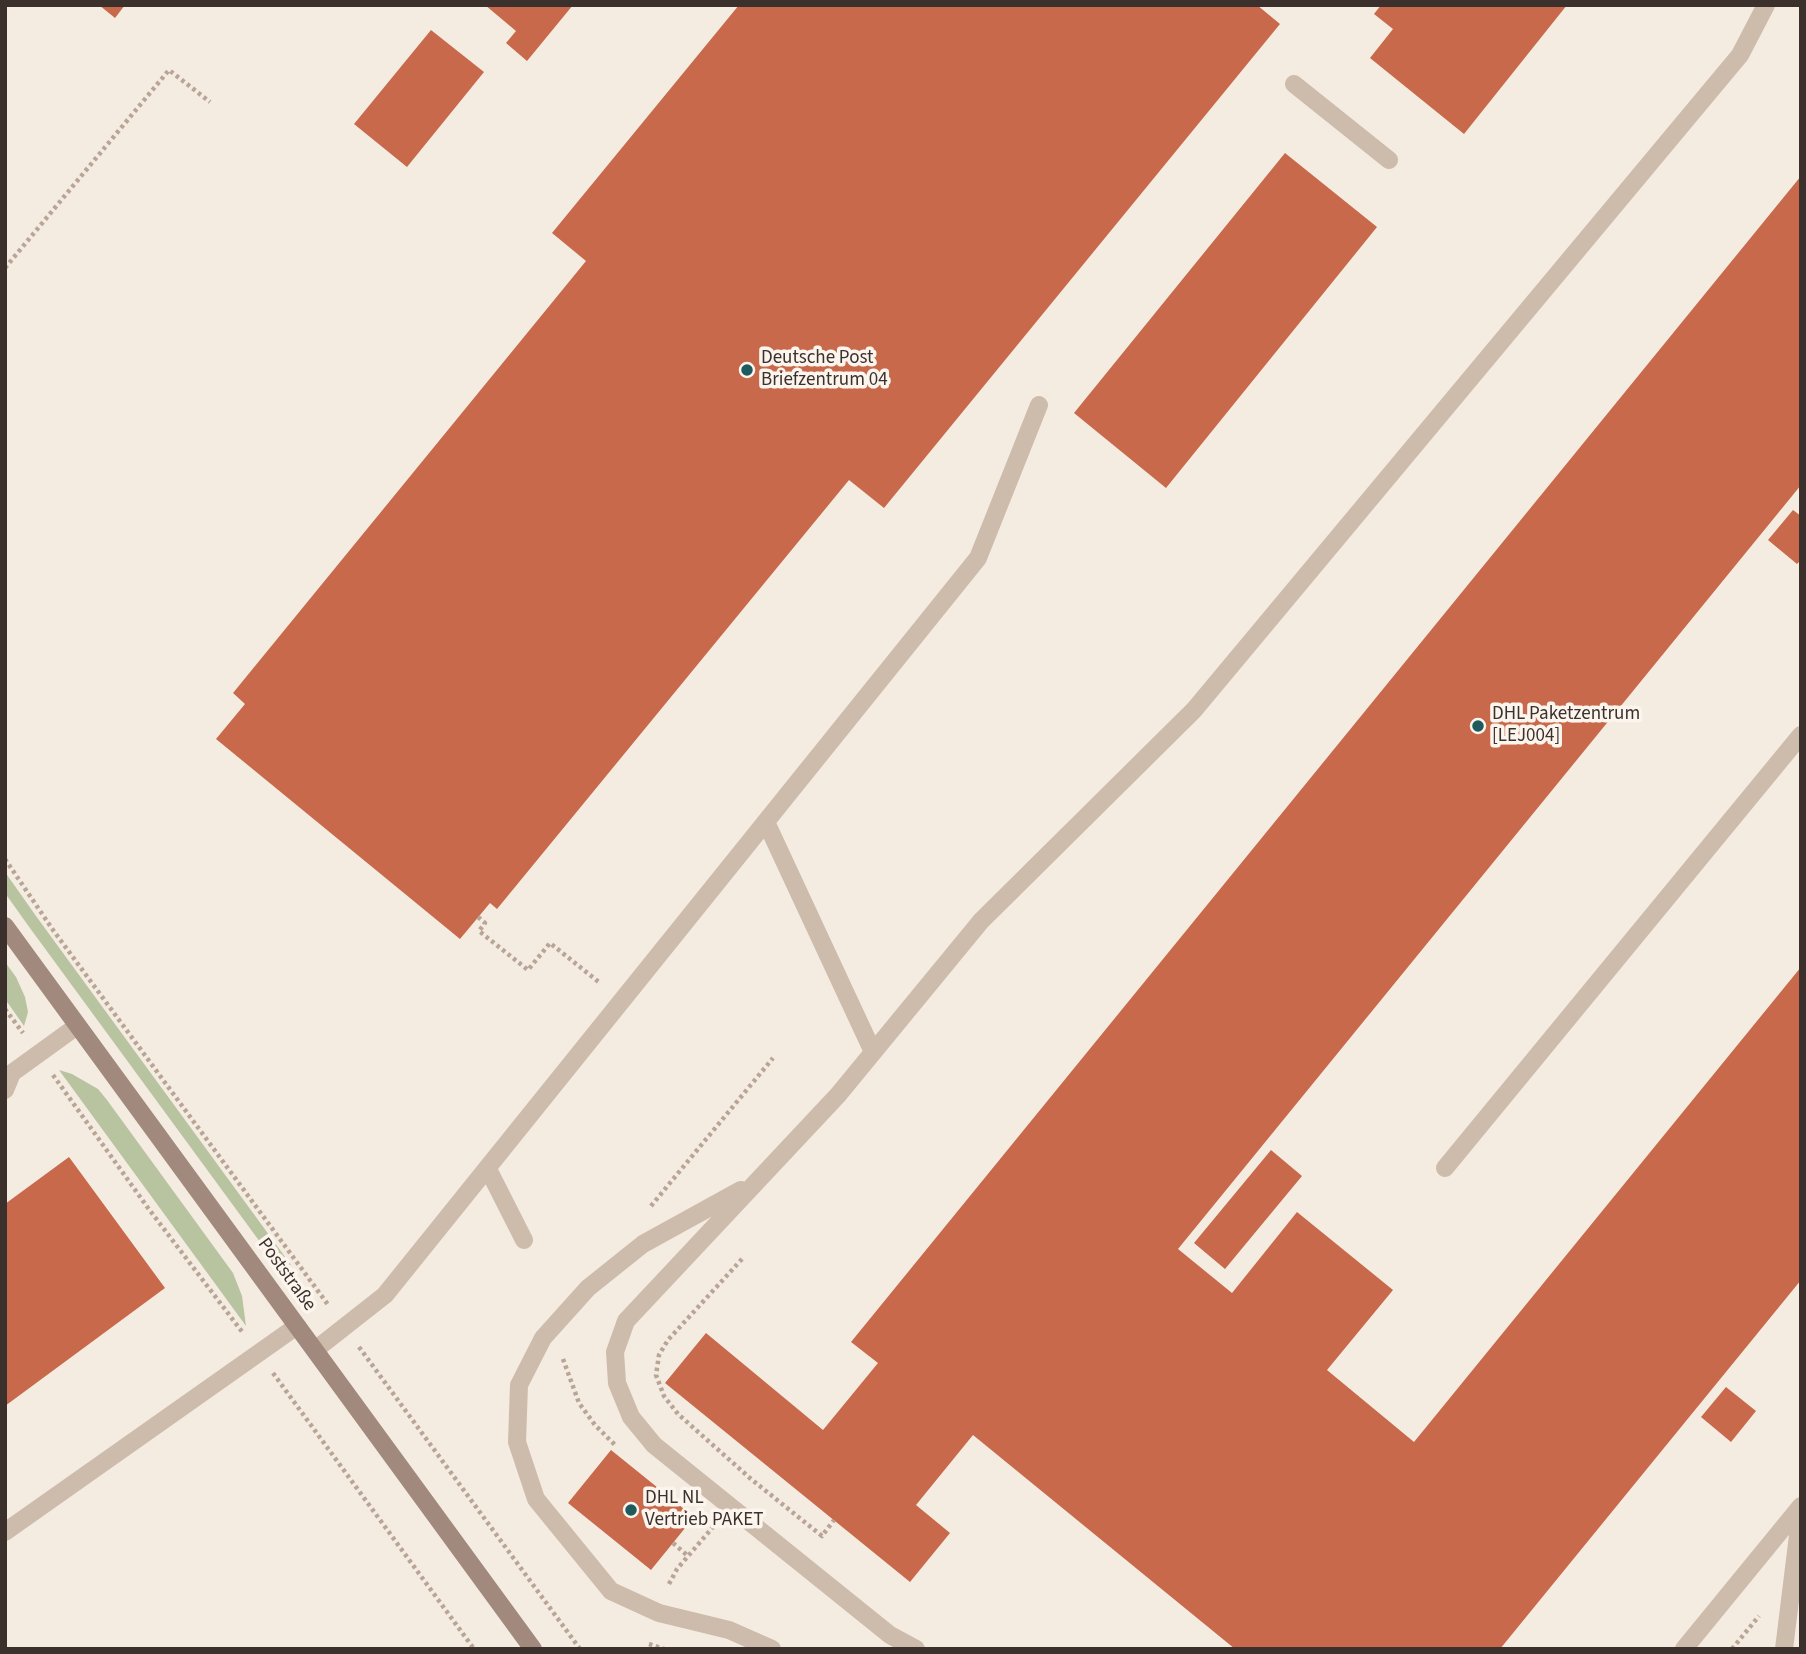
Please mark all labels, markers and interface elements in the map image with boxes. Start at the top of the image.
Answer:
place label: Deutsche Post Briefzentrum 04 [761,348,888,392]
marker: Deutsche Post Briefzentrum 04 [739,362,755,378]
place label: DHL Paketzentrum [LEJ004] [1492,704,1640,748]
marker: DHL Paketzentrum [LEJ004] [1470,718,1486,734]
street label: Poststraße [252,1234,320,1316]
place label: DHL NL Vertrieb PAKET [645,1488,763,1532]
marker: DHL NL Vertrieb PAKET [623,1502,639,1518]

